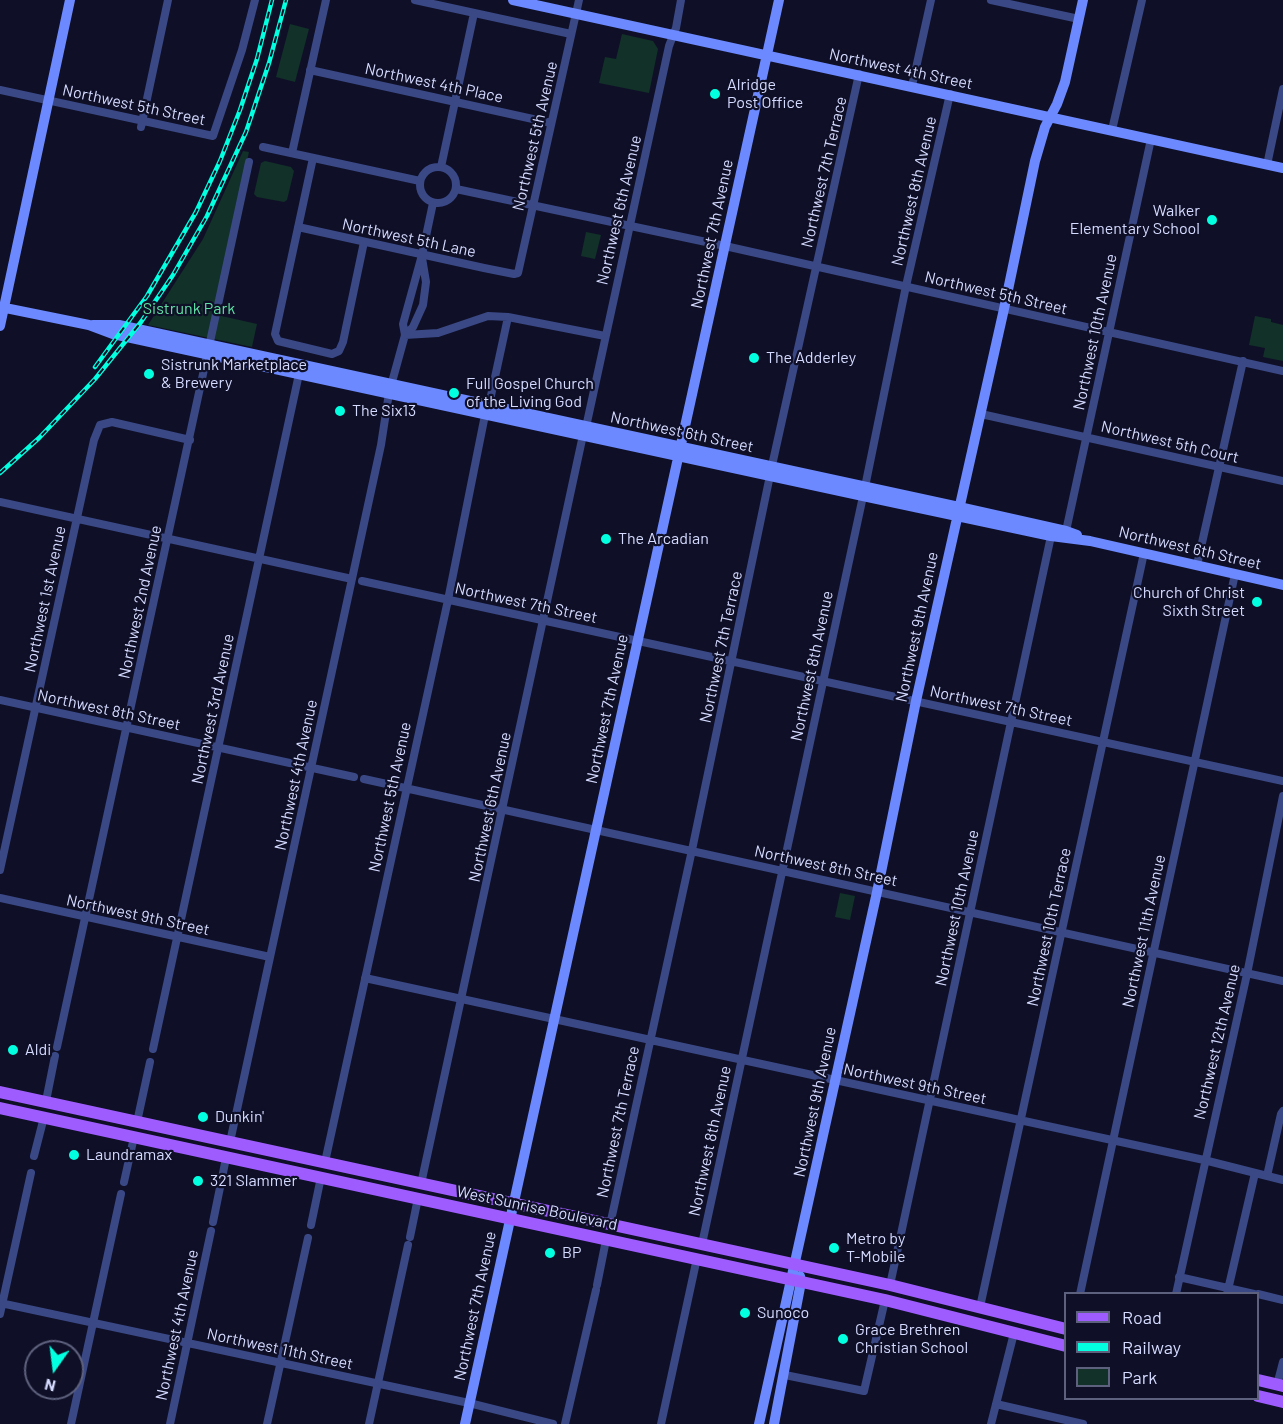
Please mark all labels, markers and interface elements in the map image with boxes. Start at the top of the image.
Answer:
street label: Northwest 4th Street [827,44,975,94]
street label: Northwest 4th Place [363,59,505,107]
street label: Northwest 5th Avenue [508,59,562,213]
place label: Alridge Post Office [727,75,803,113]
street label: Northwest 5th Street [61,80,207,130]
marker: Alridge Post Office [708,87,722,101]
street label: Northwest 7th Terrace [797,95,851,249]
street label: Northwest 8th Avenue [887,114,941,268]
street label: Northwest 6th Avenue [592,133,646,287]
street label: Northwest 7th Avenue [687,158,737,310]
place label: Walker Elementary School [1070,201,1200,239]
marker: Walker Elementary School [1205,213,1219,227]
street label: Northwest 5th Lane [340,214,478,262]
street label: Northwest 10th Avenue [1069,252,1121,412]
street label: Northwest 5th Street [923,267,1069,319]
park label: Sistrunk Park [143,299,235,319]
place label: The Adderley [766,348,856,368]
marker: The Adderley [747,351,761,365]
place label: Sistrunk Marketplace & Brewery [161,355,307,393]
marker: Sistrunk Marketplace & Brewery [142,367,156,381]
place label: Full Gospel Church of the Living God [466,374,594,412]
marker: Full Gospel Church of the Living God [447,386,461,400]
place label: The Six13 [352,401,416,421]
marker: The Six13 [333,404,347,418]
street label: Northwest 6th Street [609,407,755,457]
street label: Northwest 5th Court [1099,417,1241,467]
street label: Northwest 6th Street [1117,522,1263,574]
street label: Northwest 1st Avenue [20,524,70,674]
street label: Northwest 2nd Avenue [114,524,166,680]
place label: The Arcadian [618,529,709,549]
marker: The Arcadian [599,532,613,546]
street label: Northwest 9th Avenue [892,550,942,704]
street label: Northwest 7th Terrace [696,569,746,725]
street label: Northwest 7th Street [453,579,599,627]
place label: Church of Christ Sixth Street [1133,583,1245,621]
street label: Northwest 8th Avenue [787,589,837,743]
marker: Church of Christ Sixth Street [1250,595,1264,609]
street label: Northwest 3rd Avenue [188,632,238,786]
street label: Northwest 7th Avenue [582,633,632,785]
street label: Northwest 7th Street [928,682,1074,730]
street label: Northwest 8th Street [36,685,182,735]
street label: Northwest 4th Avenue [271,698,321,852]
street label: Northwest 5th Avenue [365,720,415,874]
street label: Northwest 6th Avenue [465,730,515,884]
street label: Northwest 10th Avenue [931,828,983,988]
street label: Northwest 8th Street [753,841,899,891]
street label: Northwest 10th Terrace [1023,846,1075,1008]
street label: Northwest 11th Avenue [1118,853,1170,1009]
street label: Northwest 9th Street [65,890,211,940]
street label: Northwest 12th Avenue [1190,962,1244,1122]
street label: Northwest 9th Avenue [790,1025,840,1179]
place label: Aldi [25,1040,51,1060]
marker: Aldi [6,1043,20,1057]
street label: Northwest 7th Terrace [593,1044,643,1200]
street label: Northwest 9th Street [842,1059,988,1109]
street label: Northwest 8th Avenue [685,1064,735,1218]
place label: Dunkin' [215,1107,264,1127]
marker: Dunkin' [196,1110,210,1124]
place label: Laundramax [86,1145,172,1165]
marker: Laundramax [67,1148,81,1162]
place label: 321 Slammer [210,1171,297,1191]
marker: 321 Slammer [191,1174,205,1188]
street label: West Sunrise Boulevard [455,1182,619,1234]
place label: Metro by T-Mobile [846,1229,905,1267]
street label: Northwest 7th Avenue [450,1230,500,1382]
marker: Metro by T-Mobile [827,1241,841,1255]
place label: BP [562,1243,582,1263]
marker: BP [543,1246,557,1260]
street label: Northwest 4th Avenue [152,1248,202,1402]
legend [1064,1292,1259,1400]
place label: Sunoco [757,1303,809,1323]
marker: Sunoco [738,1306,752,1320]
text: Road [1122,1306,1162,1328]
place label: Grace Brethren Christian School [855,1320,968,1358]
street label: Northwest 11th Street [205,1324,355,1374]
marker: Grace Brethren Christian School [836,1332,850,1346]
text: Railway [1122,1336,1181,1358]
north arrow [24,1340,84,1400]
text: Park [1122,1366,1157,1388]
text: N [43,1376,57,1397]

